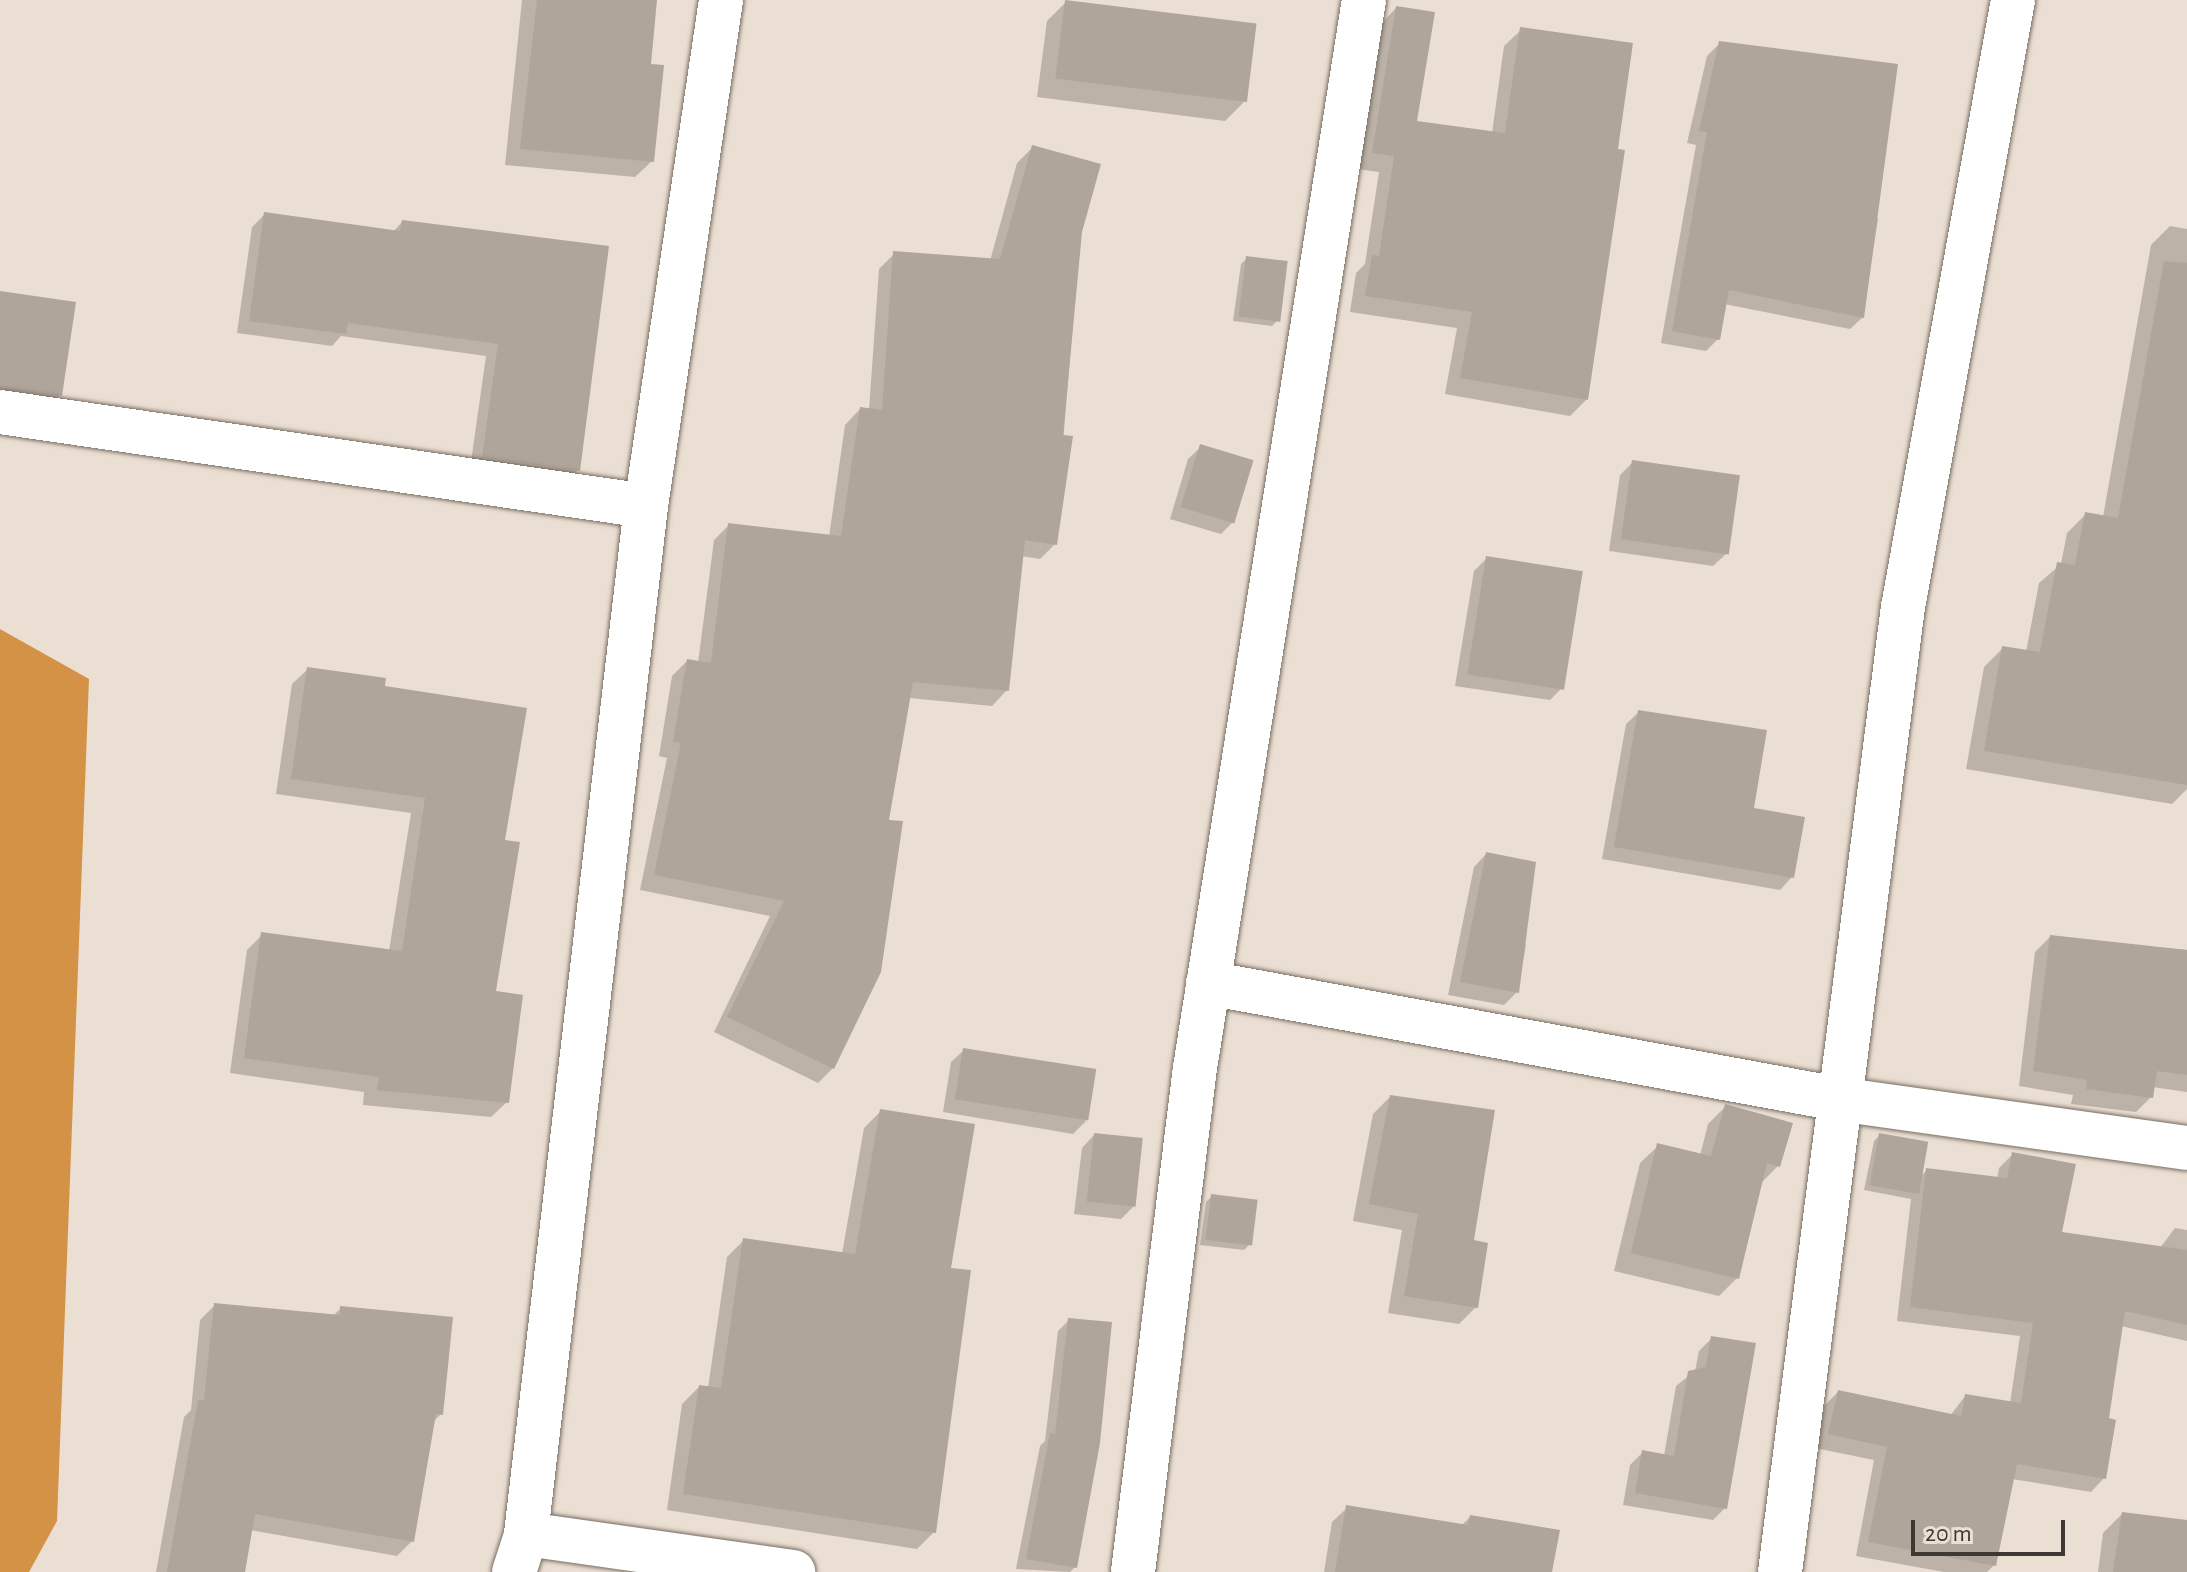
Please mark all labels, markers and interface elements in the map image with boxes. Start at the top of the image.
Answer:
scale bar [1915,1504,2069,1554]
text: 20 m [1925,1522,1972,1546]

